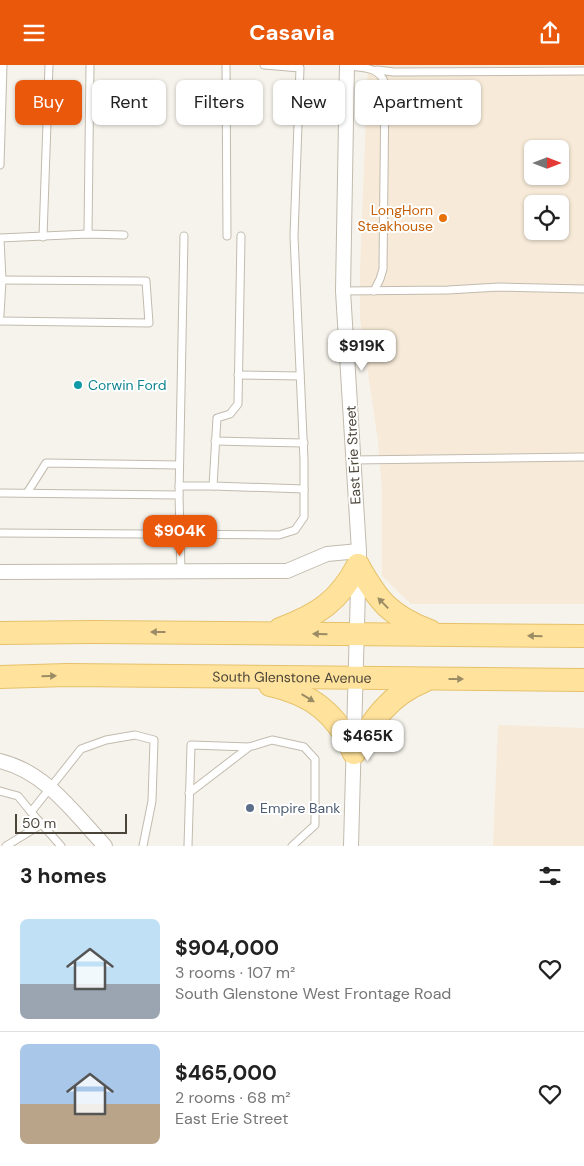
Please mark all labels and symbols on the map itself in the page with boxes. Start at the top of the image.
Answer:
north arrow [524,140,569,185]
place label: LongHorn Steakhouse [358,201,433,235]
marker: LongHorn Steakhouse [437,212,449,224]
pin: $919K [327,329,397,372]
place label: Corwin Ford [88,376,167,394]
marker: Corwin Ford [72,379,84,391]
street label: East Erie Street [341,405,365,505]
pin: $904K [145,515,215,557]
one-way arrow [377,597,389,609]
one-way arrow [150,628,166,636]
one-way arrow [312,629,328,637]
one-way arrow [527,632,543,640]
street label: South Glenstone Avenue [212,667,372,687]
one-way arrow [41,671,57,679]
one-way arrow [448,675,464,683]
one-way arrow [301,693,314,702]
pin: $465K [333,719,403,762]
place label: Empire Bank [260,799,340,817]
marker: Empire Bank [244,802,256,814]
scale bar [15,811,128,834]

